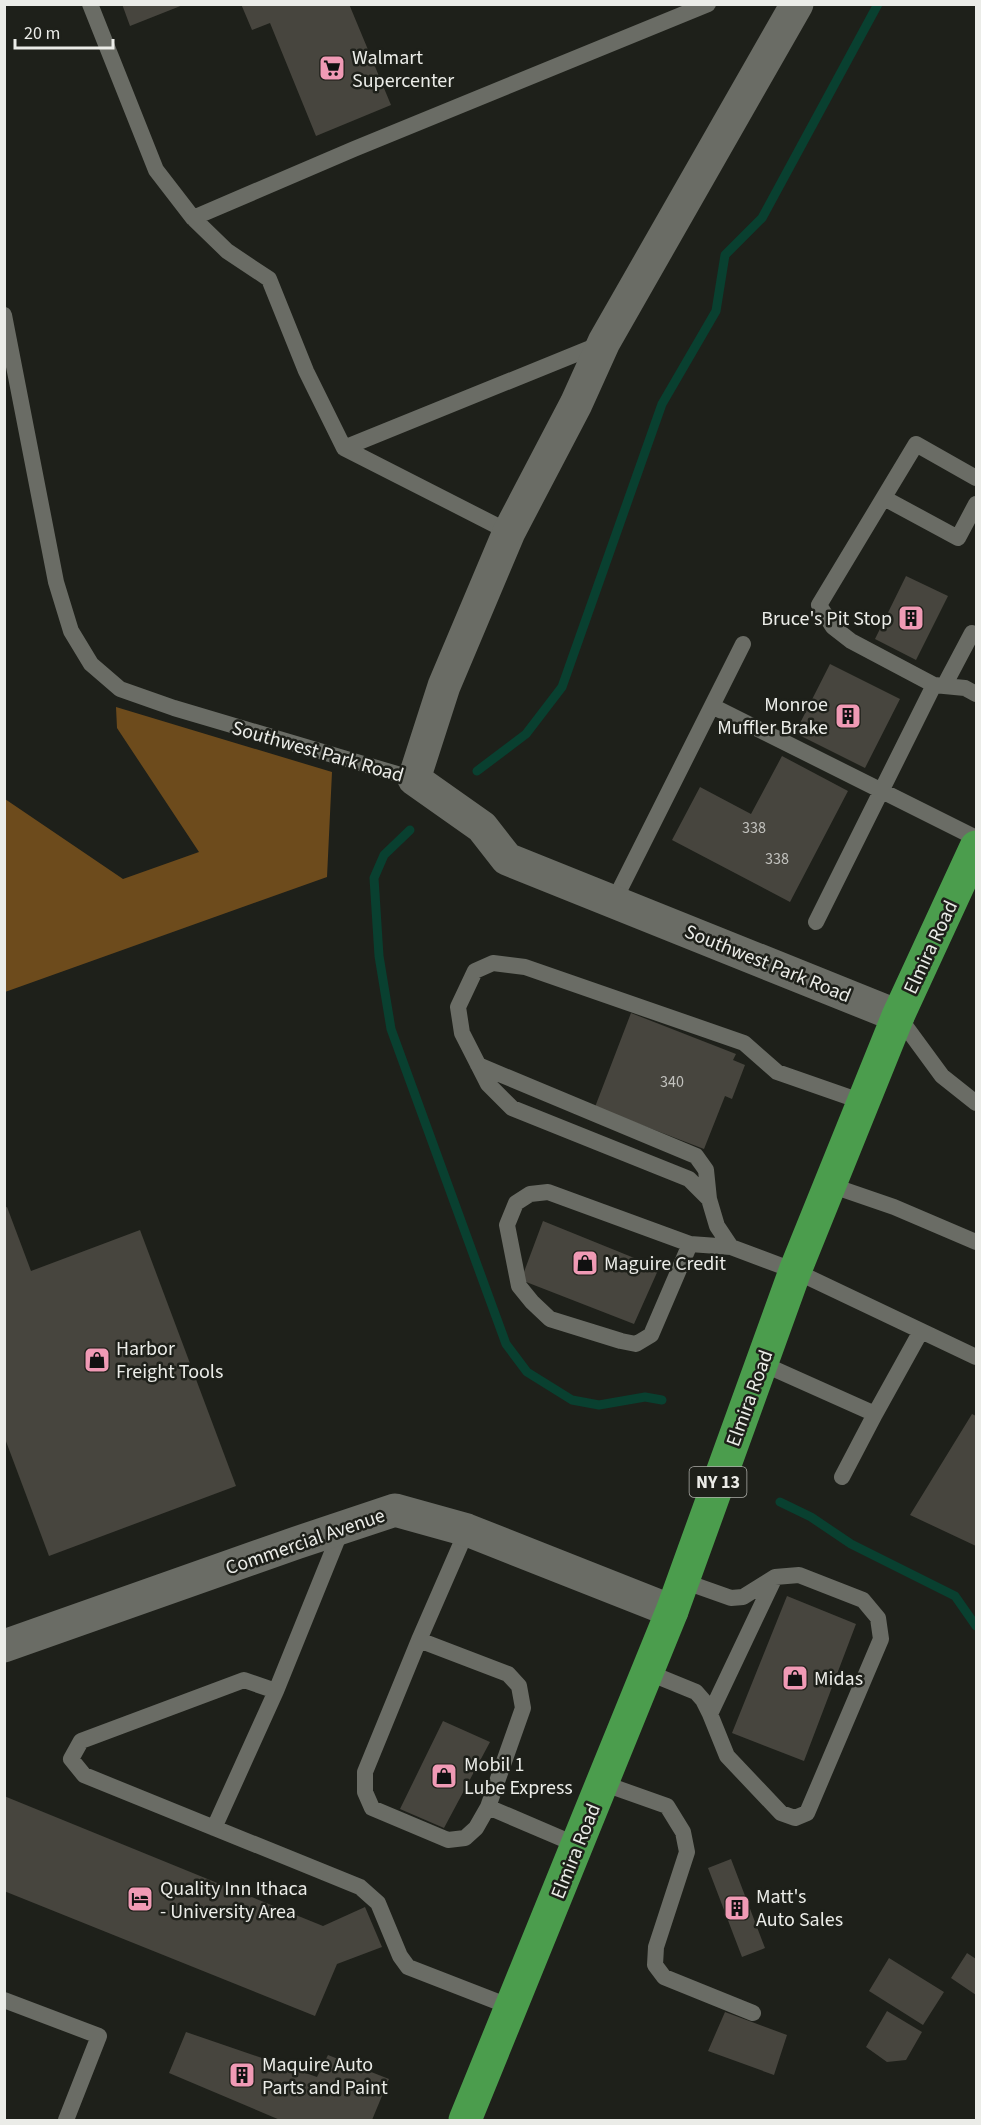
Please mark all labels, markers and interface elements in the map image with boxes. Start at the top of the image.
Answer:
scale bar [15,12,112,50]
text: 20 m [24,21,60,46]
place label: Walmart Supercenter [352,44,454,95]
supermarket icon: Walmart Supercenter [317,53,347,83]
building icon: Bruce's Pit Stop [896,603,926,633]
place label: Bruce's Pit Stop [761,605,892,633]
place label: Monroe Muffler Brake [717,691,828,742]
building icon: Monroe Muffler Brake [833,701,863,731]
street label: Southwest Park Road [229,714,407,790]
house number: 338 [742,817,766,839]
house number: 338 [765,848,789,870]
street label: Elmira Road [897,896,965,999]
street label: Southwest Park Road [680,918,855,1010]
house number: 340 [660,1071,684,1093]
shop icon: Maguire Credit [570,1248,600,1278]
place label: Maguire Credit [604,1250,726,1278]
place label: Harbor Freight Tools [116,1335,223,1386]
shop icon: Harbor Freight Tools [82,1345,112,1375]
street label: Elmira Road [720,1346,780,1450]
road number: NY 13 [690,1467,746,1497]
street label: Commercial Avenue [222,1502,389,1582]
shop icon: Midas [780,1663,810,1693]
place label: Midas [814,1665,863,1693]
place label: Mobil 1 Lube Express [464,1751,573,1802]
shop icon: Mobil 1 Lube Express [429,1761,459,1791]
street label: Elmira Road [544,1799,608,1903]
place label: Quality Inn Ithaca - University Area [160,1875,307,1926]
place label: Matt's Auto Sales [756,1883,843,1934]
hotel icon: Quality Inn Ithaca - University Area [125,1884,155,1914]
building icon: Matt's Auto Sales [722,1893,752,1923]
place label: Maquire Auto Parts and Paint [262,2051,388,2102]
building icon: Maquire Auto Parts and Paint [227,2060,257,2090]

